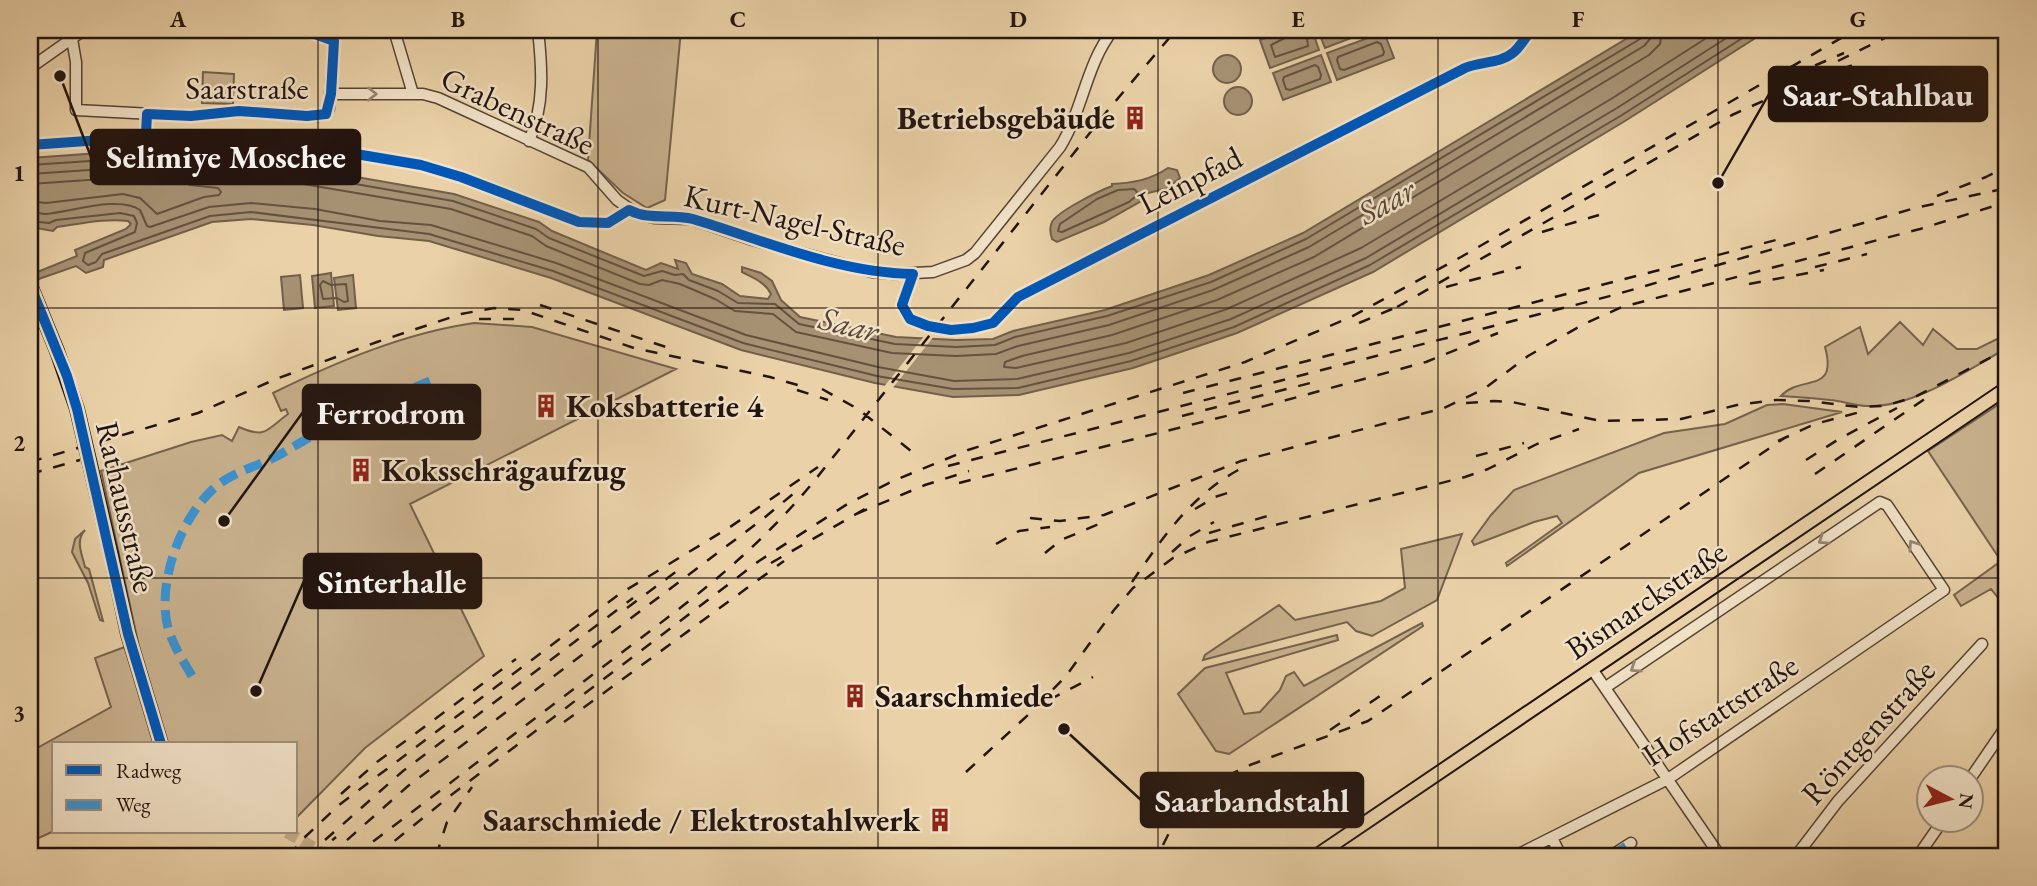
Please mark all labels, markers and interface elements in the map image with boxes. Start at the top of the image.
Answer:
text: A [169,4,187,34]
text: B [451,4,465,34]
text: C [730,4,746,34]
text: D [1009,4,1027,34]
text: E [1291,4,1305,34]
text: F [1572,4,1585,34]
text: G [1850,4,1866,34]
street label: Grabenstraße [434,57,602,165]
street label: Saarstraße [185,67,309,109]
callout: Saar-Stahlbau [1769,67,1987,121]
text: Saar-Stahlbau [1783,73,1973,116]
one-way arrow [367,86,378,102]
place label: Betriebsgebäude [897,97,1115,139]
building icon: Betriebsgebäude [1121,104,1149,132]
callout: Selimiye Moschee [91,130,360,184]
text: Selimiye Moschee [106,135,346,178]
street label: Leinpfad [1131,136,1250,224]
text: 1 [13,158,25,188]
water label: Saar [1349,167,1424,235]
street label: Kurt-Nagel-Straße [680,174,910,266]
water label: Saar [814,296,885,352]
callout: Ferrodrom [303,385,480,439]
place label: Koksbatterie 4 [566,385,765,427]
text: Ferrodrom [316,391,466,434]
building icon: Koksbatterie 4 [532,392,560,420]
street label: Rathausstraße [86,417,166,597]
text: 2 [13,428,25,458]
place label: Koksschrägaufzug [381,449,627,491]
building icon: Koksschrägaufzug [347,456,375,484]
street label: Bismarckstraße [1557,531,1735,669]
one-way arrow [1818,532,1831,544]
one-way arrow [1908,539,1921,552]
callout: Sinterhalle [304,554,481,608]
text: Sinterhalle [318,560,466,603]
street label: Hofstattstraße [1634,644,1806,776]
street label: Röntgenstraße [1792,651,1944,813]
one-way arrow [1630,660,1643,672]
place label: Saarschmiede [875,675,1053,717]
building icon: Saarschmiede [841,682,869,710]
text: 3 [13,698,25,728]
legend [52,742,298,834]
text: Radweg [116,757,182,784]
north arrow [1914,764,1984,834]
callout: Saarbandstahl [1141,773,1363,827]
text: Saarbandstahl [1155,779,1349,822]
text: Weg [116,791,151,818]
text: N [1953,792,1980,811]
place label: Saarschmiede / Elektrostahlwerk [483,799,921,841]
building icon: Saarschmiede / Elektrostahlwerk [926,806,954,834]

